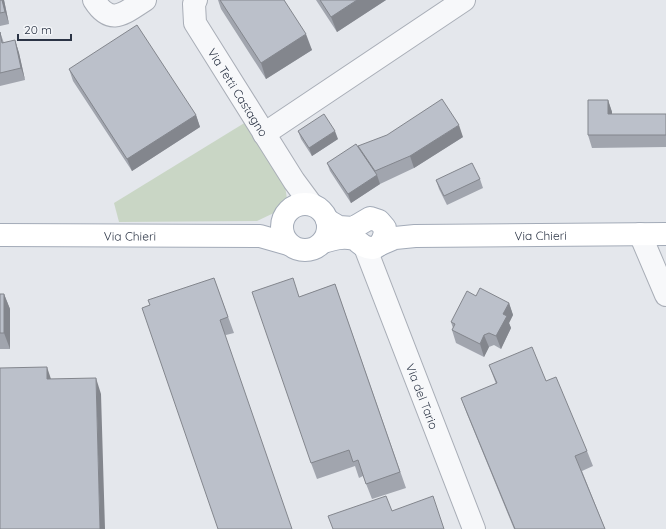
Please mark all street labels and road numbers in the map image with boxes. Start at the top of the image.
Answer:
street label: Via Tetti Castagno [205,45,272,139]
street label: Via Chieri [514,227,567,243]
street label: Via Chieri [104,228,156,243]
street label: Via del Tario [403,361,442,431]

